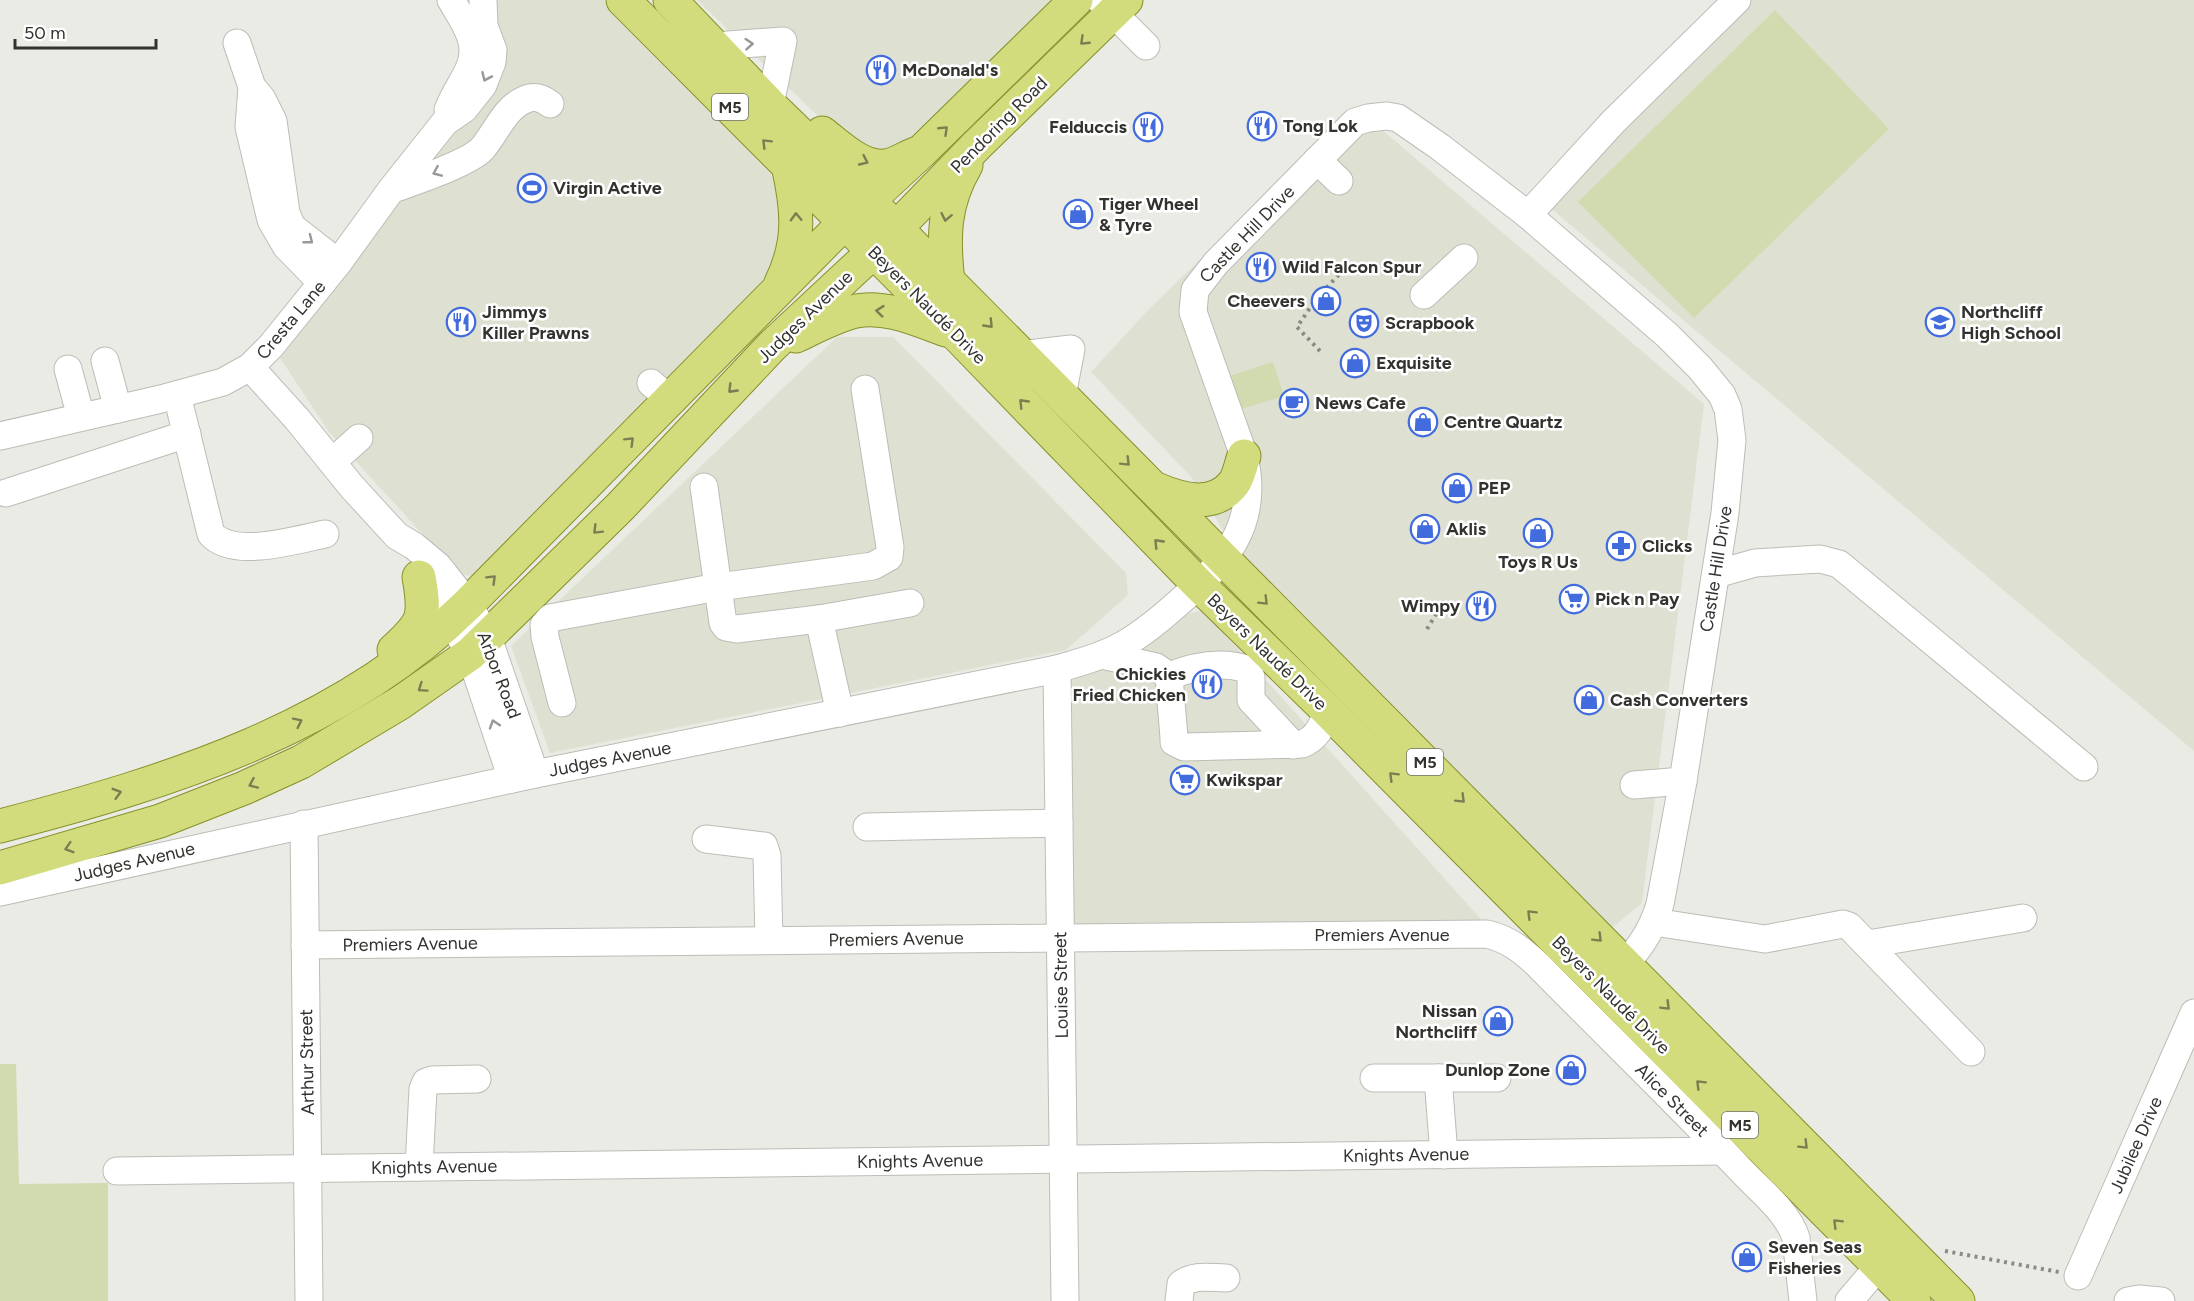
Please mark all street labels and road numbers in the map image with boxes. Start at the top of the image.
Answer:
street label: Pendoring Road [946,72,1052,178]
road number: M5 [712,94,748,120]
street label: Castle Hill Drive [1195,180,1299,287]
street label: Beyers Naudé Drive [863,241,991,369]
street label: Judges Avenue [753,266,857,368]
street label: Cresta Lane [252,276,330,364]
street label: Castle Hill Drive [1695,504,1737,634]
street label: Beyers Naudé Drive [1202,589,1332,715]
street label: Arbor Road [472,628,526,722]
street label: Judges Avenue [547,736,673,782]
road number: M5 [1407,749,1443,775]
street label: Judges Avenue [71,837,197,887]
street label: Premiers Avenue [1314,924,1450,946]
street label: Premiers Avenue [828,927,964,951]
street label: Louise Street [1049,931,1073,1039]
street label: Beyers Naudé Drive [1547,931,1675,1059]
street label: Premiers Avenue [342,932,478,956]
street label: Arthur Street [295,1009,319,1115]
street label: Alice Street [1631,1059,1713,1141]
street label: Jubilee Drive [2105,1093,2167,1197]
road number: M5 [1722,1112,1758,1138]
street label: Knights Avenue [1343,1143,1469,1167]
street label: Knights Avenue [857,1149,983,1173]
street label: Knights Avenue [371,1155,497,1179]

